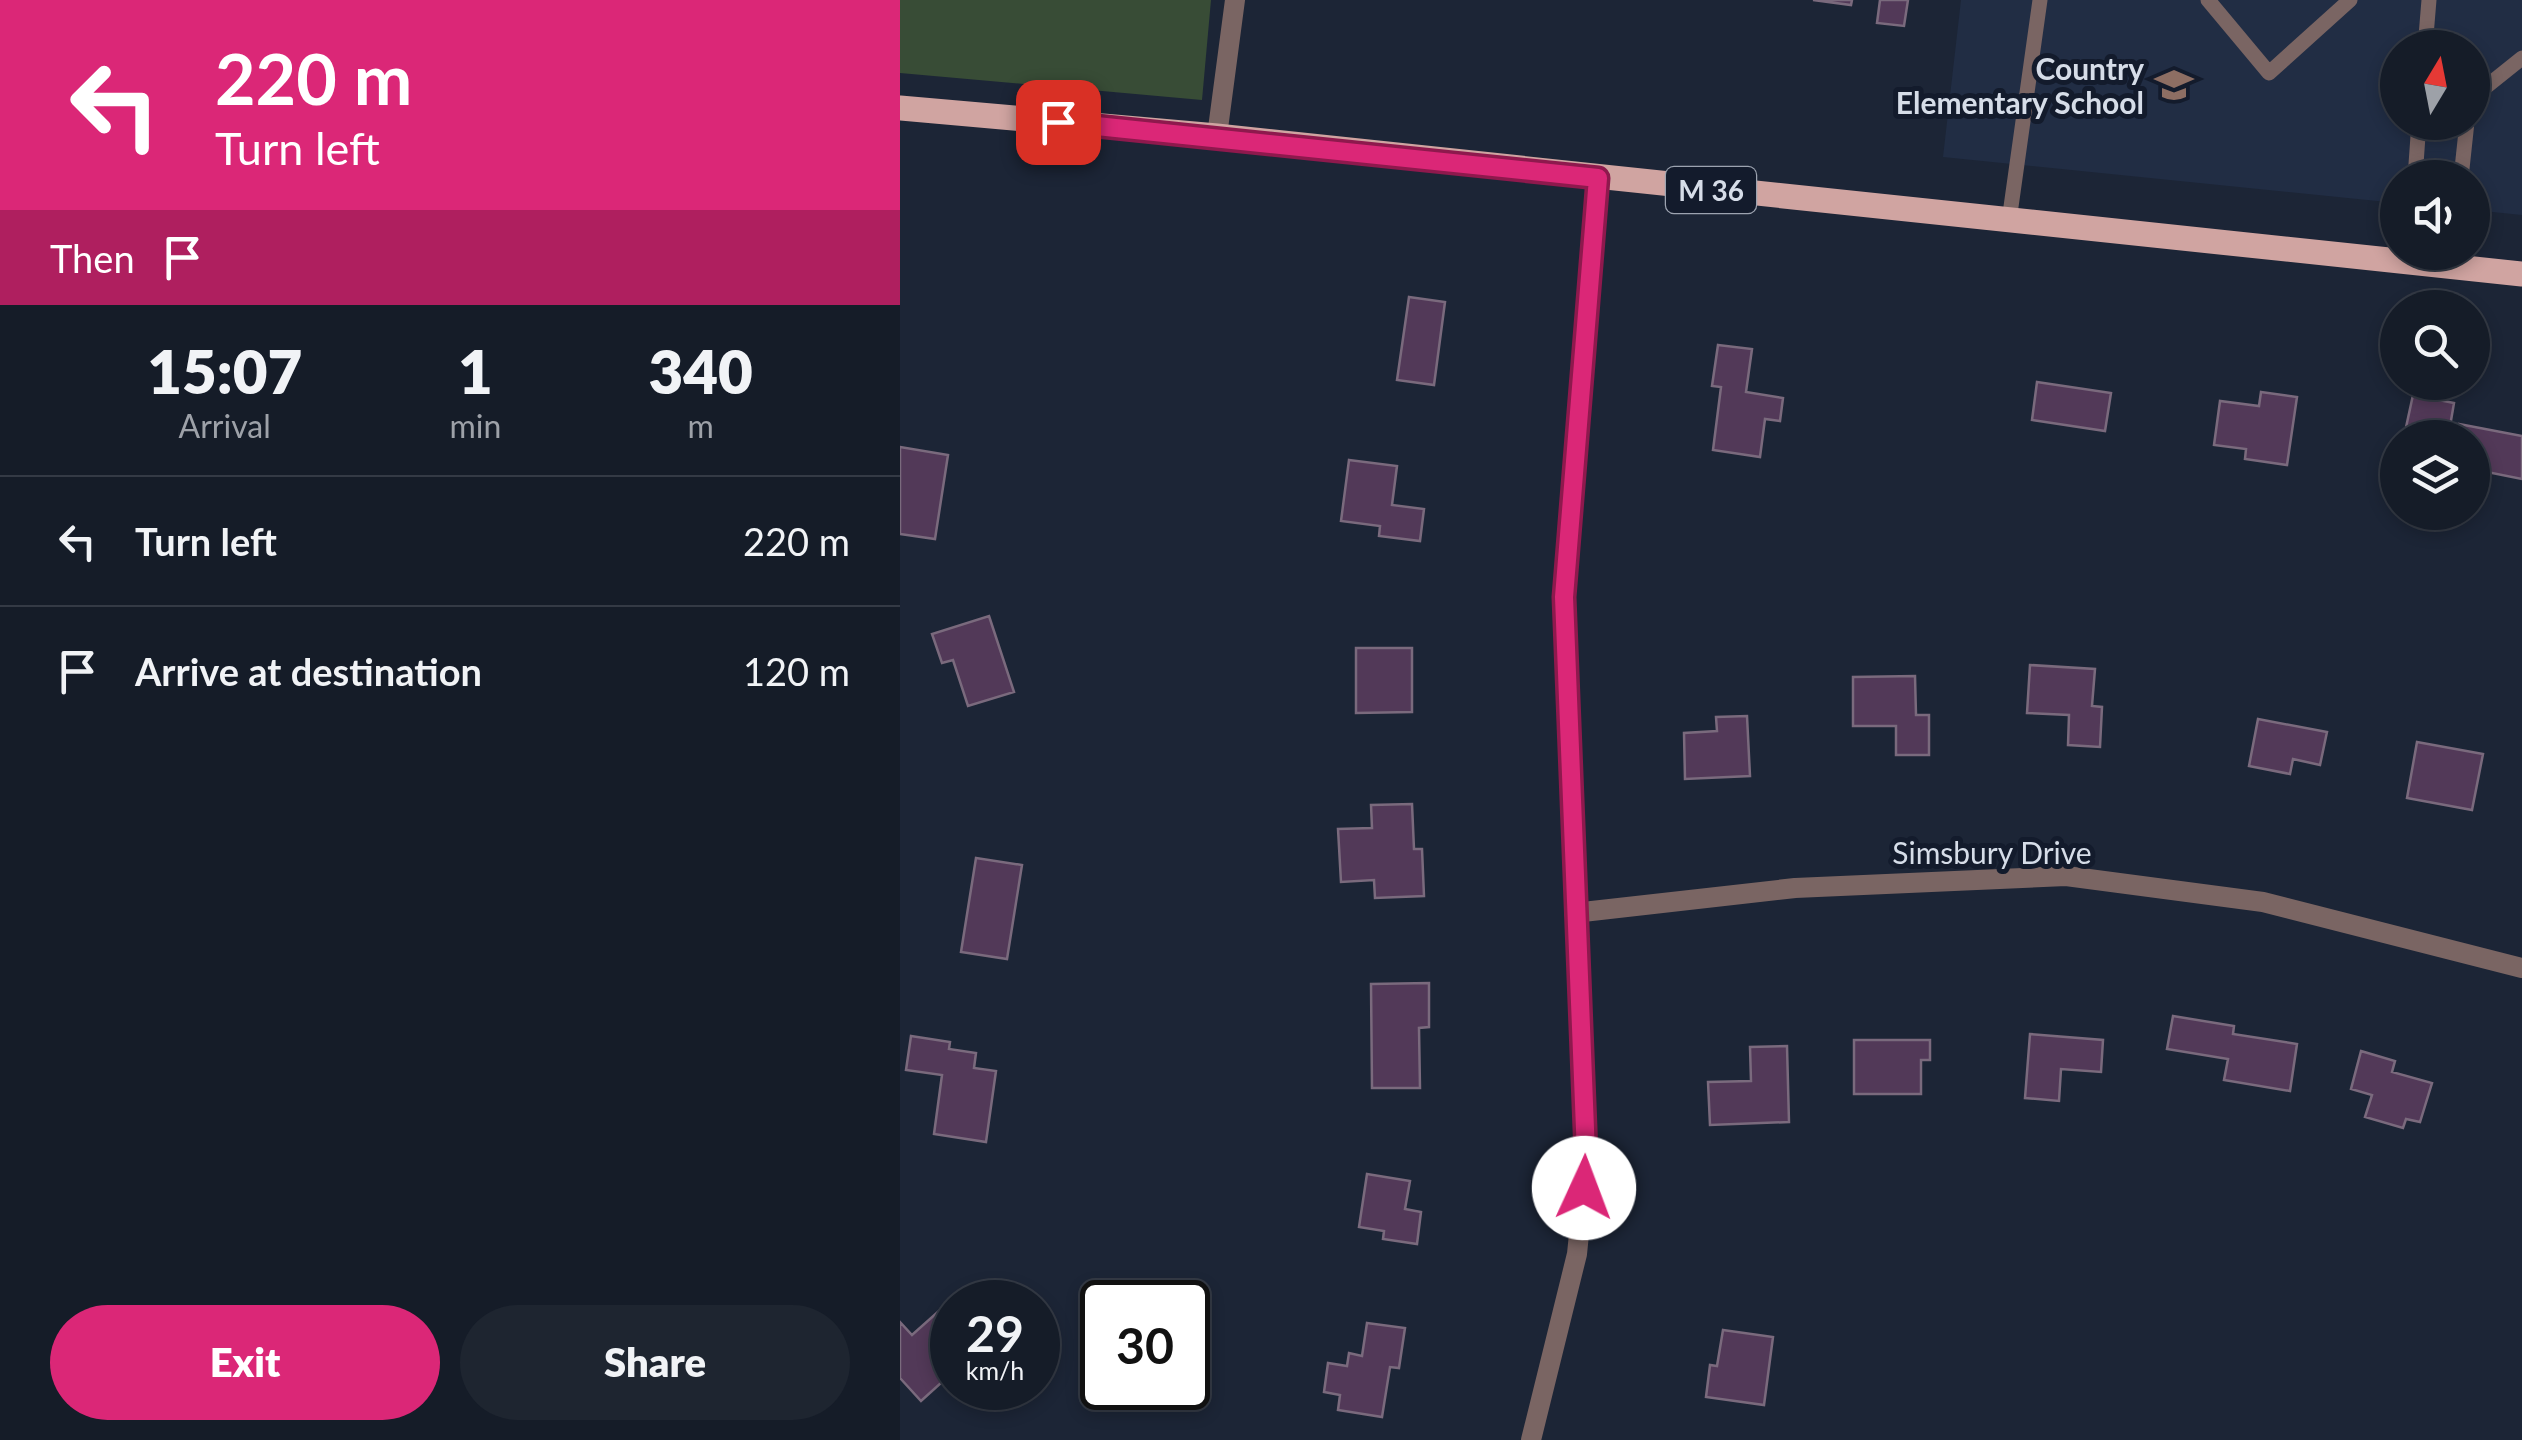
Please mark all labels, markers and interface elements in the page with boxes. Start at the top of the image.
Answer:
north arrow [2380,30,2490,140]
map controls [2380,30,2490,530]
text: 220 m [215,36,412,120]
icon: left [50,40,180,170]
place label: Country Elementary School [1896,50,2144,120]
school or university icon: Country Elementary School [2153,64,2195,106]
pin [1016,80,1101,165]
icon: arrive [1031,95,1086,150]
text: Turn left [215,121,380,175]
button: sound [2380,160,2490,270]
road number: M 36 [1666,167,1756,213]
icon: arrive [155,230,210,285]
text: Then [50,235,135,281]
button: search [2380,290,2490,400]
text: 15:07 [147,335,302,407]
text: 1 [458,335,493,407]
text: 340 [648,335,753,407]
text: Arrival [179,406,271,445]
text: min [449,406,501,445]
text: m [687,406,714,445]
button: layers [2380,420,2490,530]
icon: left [50,514,105,569]
text: Turn left [135,518,277,564]
text: 220 m [743,518,850,564]
icon: arrive [50,644,105,699]
text: Arrive at destination [135,648,482,694]
text: 120 m [743,648,850,694]
street label: Simsbury Drive [1892,834,2092,870]
position arrow [1532,1136,1636,1240]
speed limit sign: 30 [1080,1280,1210,1410]
text: 29 [966,1303,1024,1363]
button: Exit [50,1305,440,1420]
button: Share [460,1305,850,1420]
text: km/h [966,1355,1024,1385]

